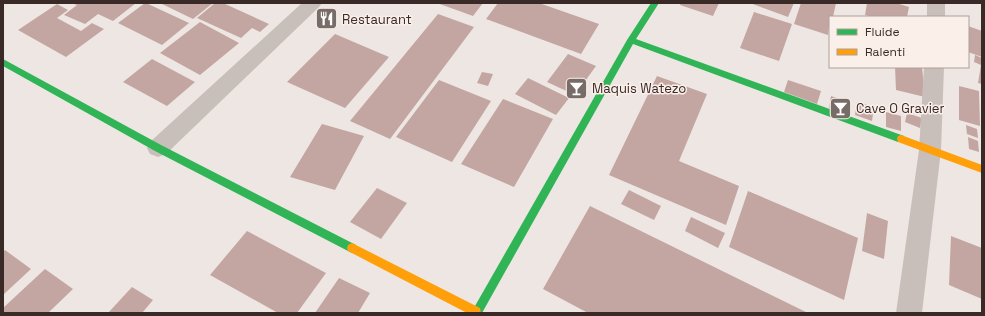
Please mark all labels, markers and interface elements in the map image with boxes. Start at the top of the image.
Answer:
restaurant icon: Restaurant [314,6,340,32]
place label: Restaurant [342,11,412,28]
legend [829,16,969,68]
text: Fluide [865,24,900,40]
text: Ralenti [865,44,905,60]
bar icon: Maquis Watezo [563,75,589,101]
place label: Maquis Watezo [592,80,686,97]
bar icon: Cave O Gravier [828,95,854,121]
place label: Cave O Gravier [856,100,945,117]

